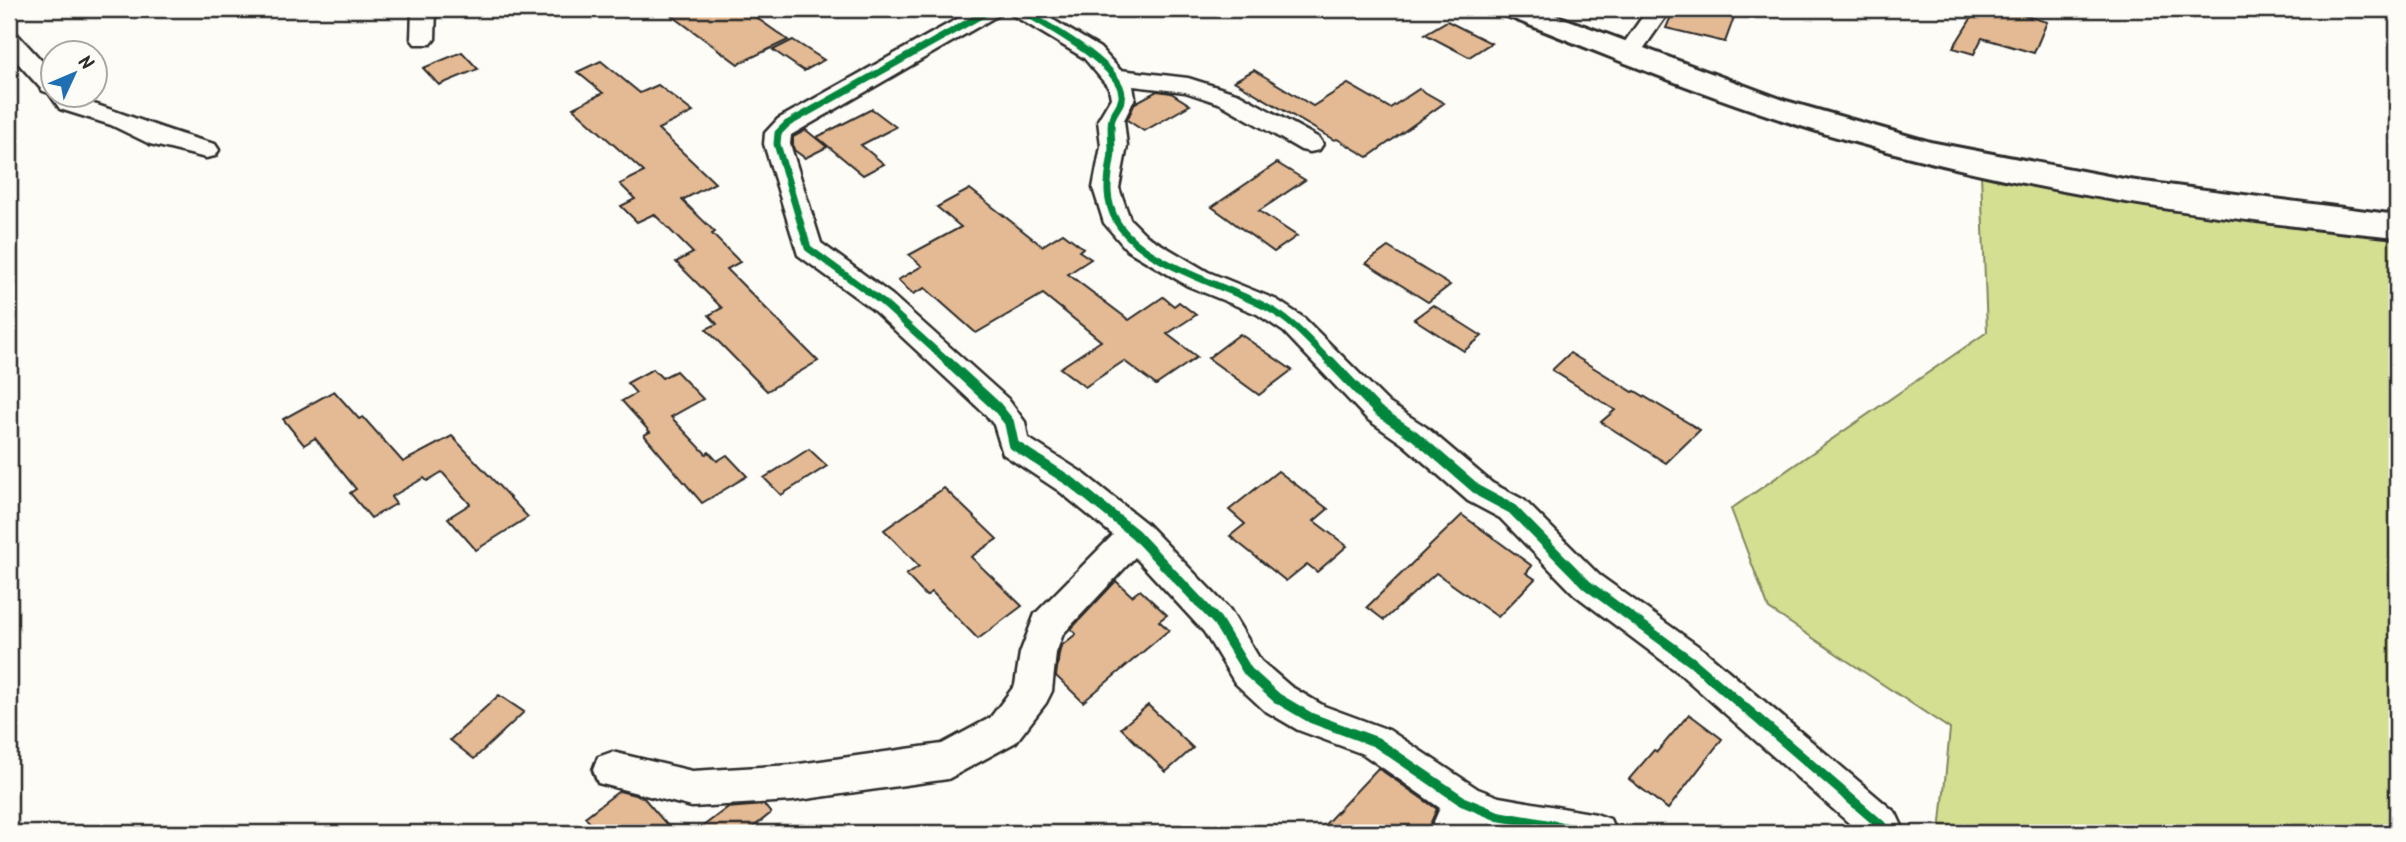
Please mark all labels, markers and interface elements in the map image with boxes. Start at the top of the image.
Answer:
north arrow [38,38,108,108]
text: N [70,49,100,78]

